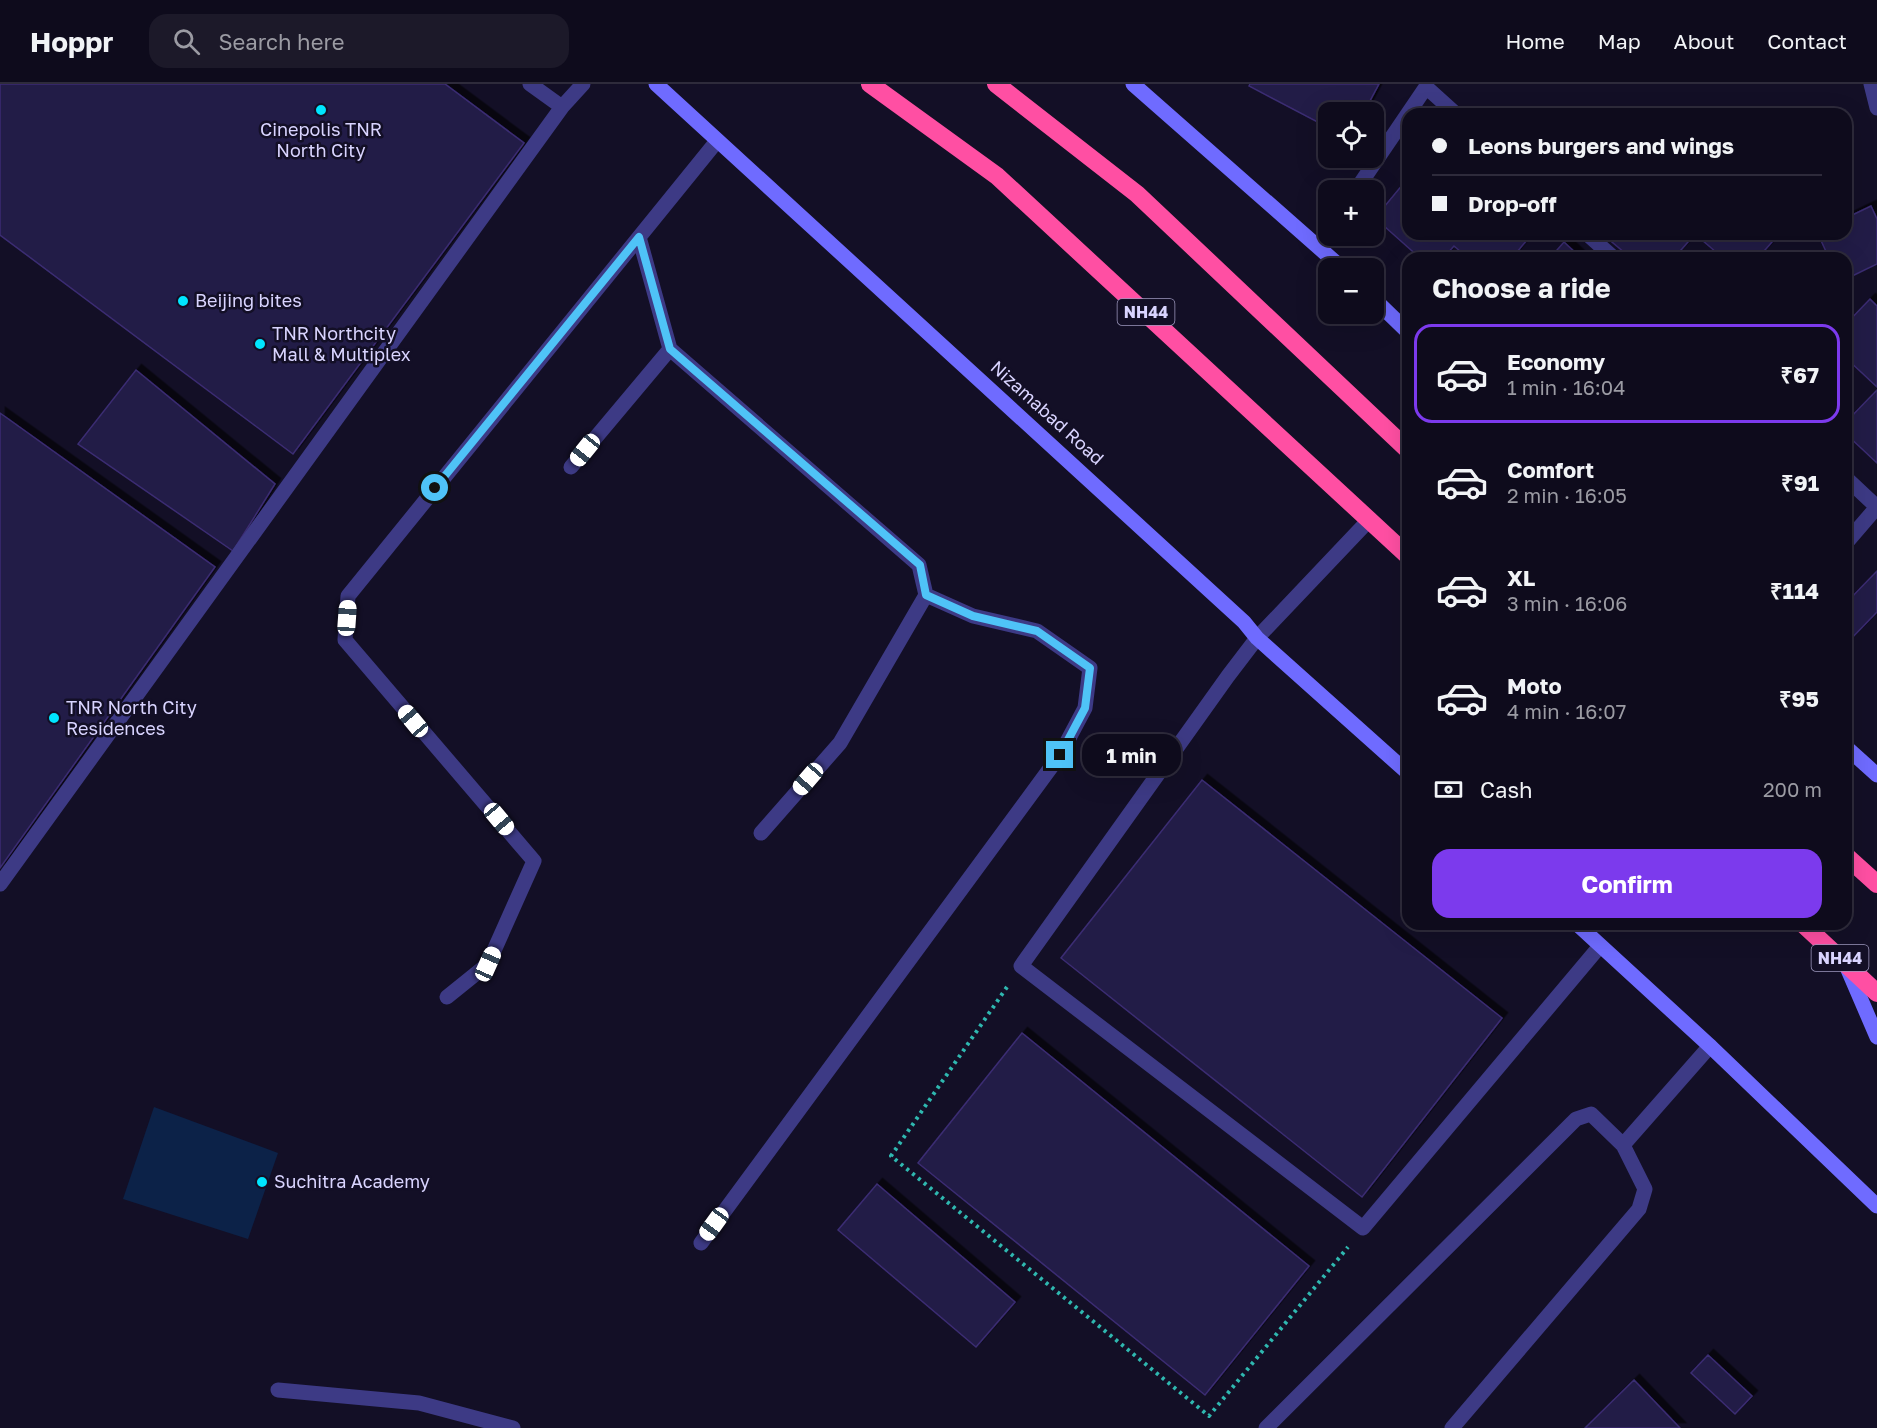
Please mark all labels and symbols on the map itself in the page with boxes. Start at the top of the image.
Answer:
marker: Cinepolis TNR North City [314,103,328,117]
place label: Cinepolis TNR North City [260,118,382,161]
place label: Beijing bites [195,289,302,311]
marker: Beijing bites [176,294,190,308]
road number: NH44 [1118,299,1174,325]
place label: TNR Northcity Mall & Multiplex [272,322,411,365]
marker: TNR Northcity Mall & Multiplex [253,337,267,351]
street label: Nizamabad Road [986,356,1109,469]
car [567,430,603,470]
route start [421,474,448,501]
car [337,599,357,637]
place label: TNR North City Residences [66,696,197,739]
car [395,701,431,741]
marker: TNR North City Residences [47,711,61,725]
callout: 1 min [1081,734,1180,776]
route end [1046,741,1073,768]
car [789,760,827,798]
car [481,799,517,839]
car [472,944,504,984]
road number: NH44 [1812,945,1868,971]
place label: Suchitra Academy [274,1170,430,1192]
marker: Suchitra Academy [255,1175,269,1189]
car [696,1204,732,1244]

